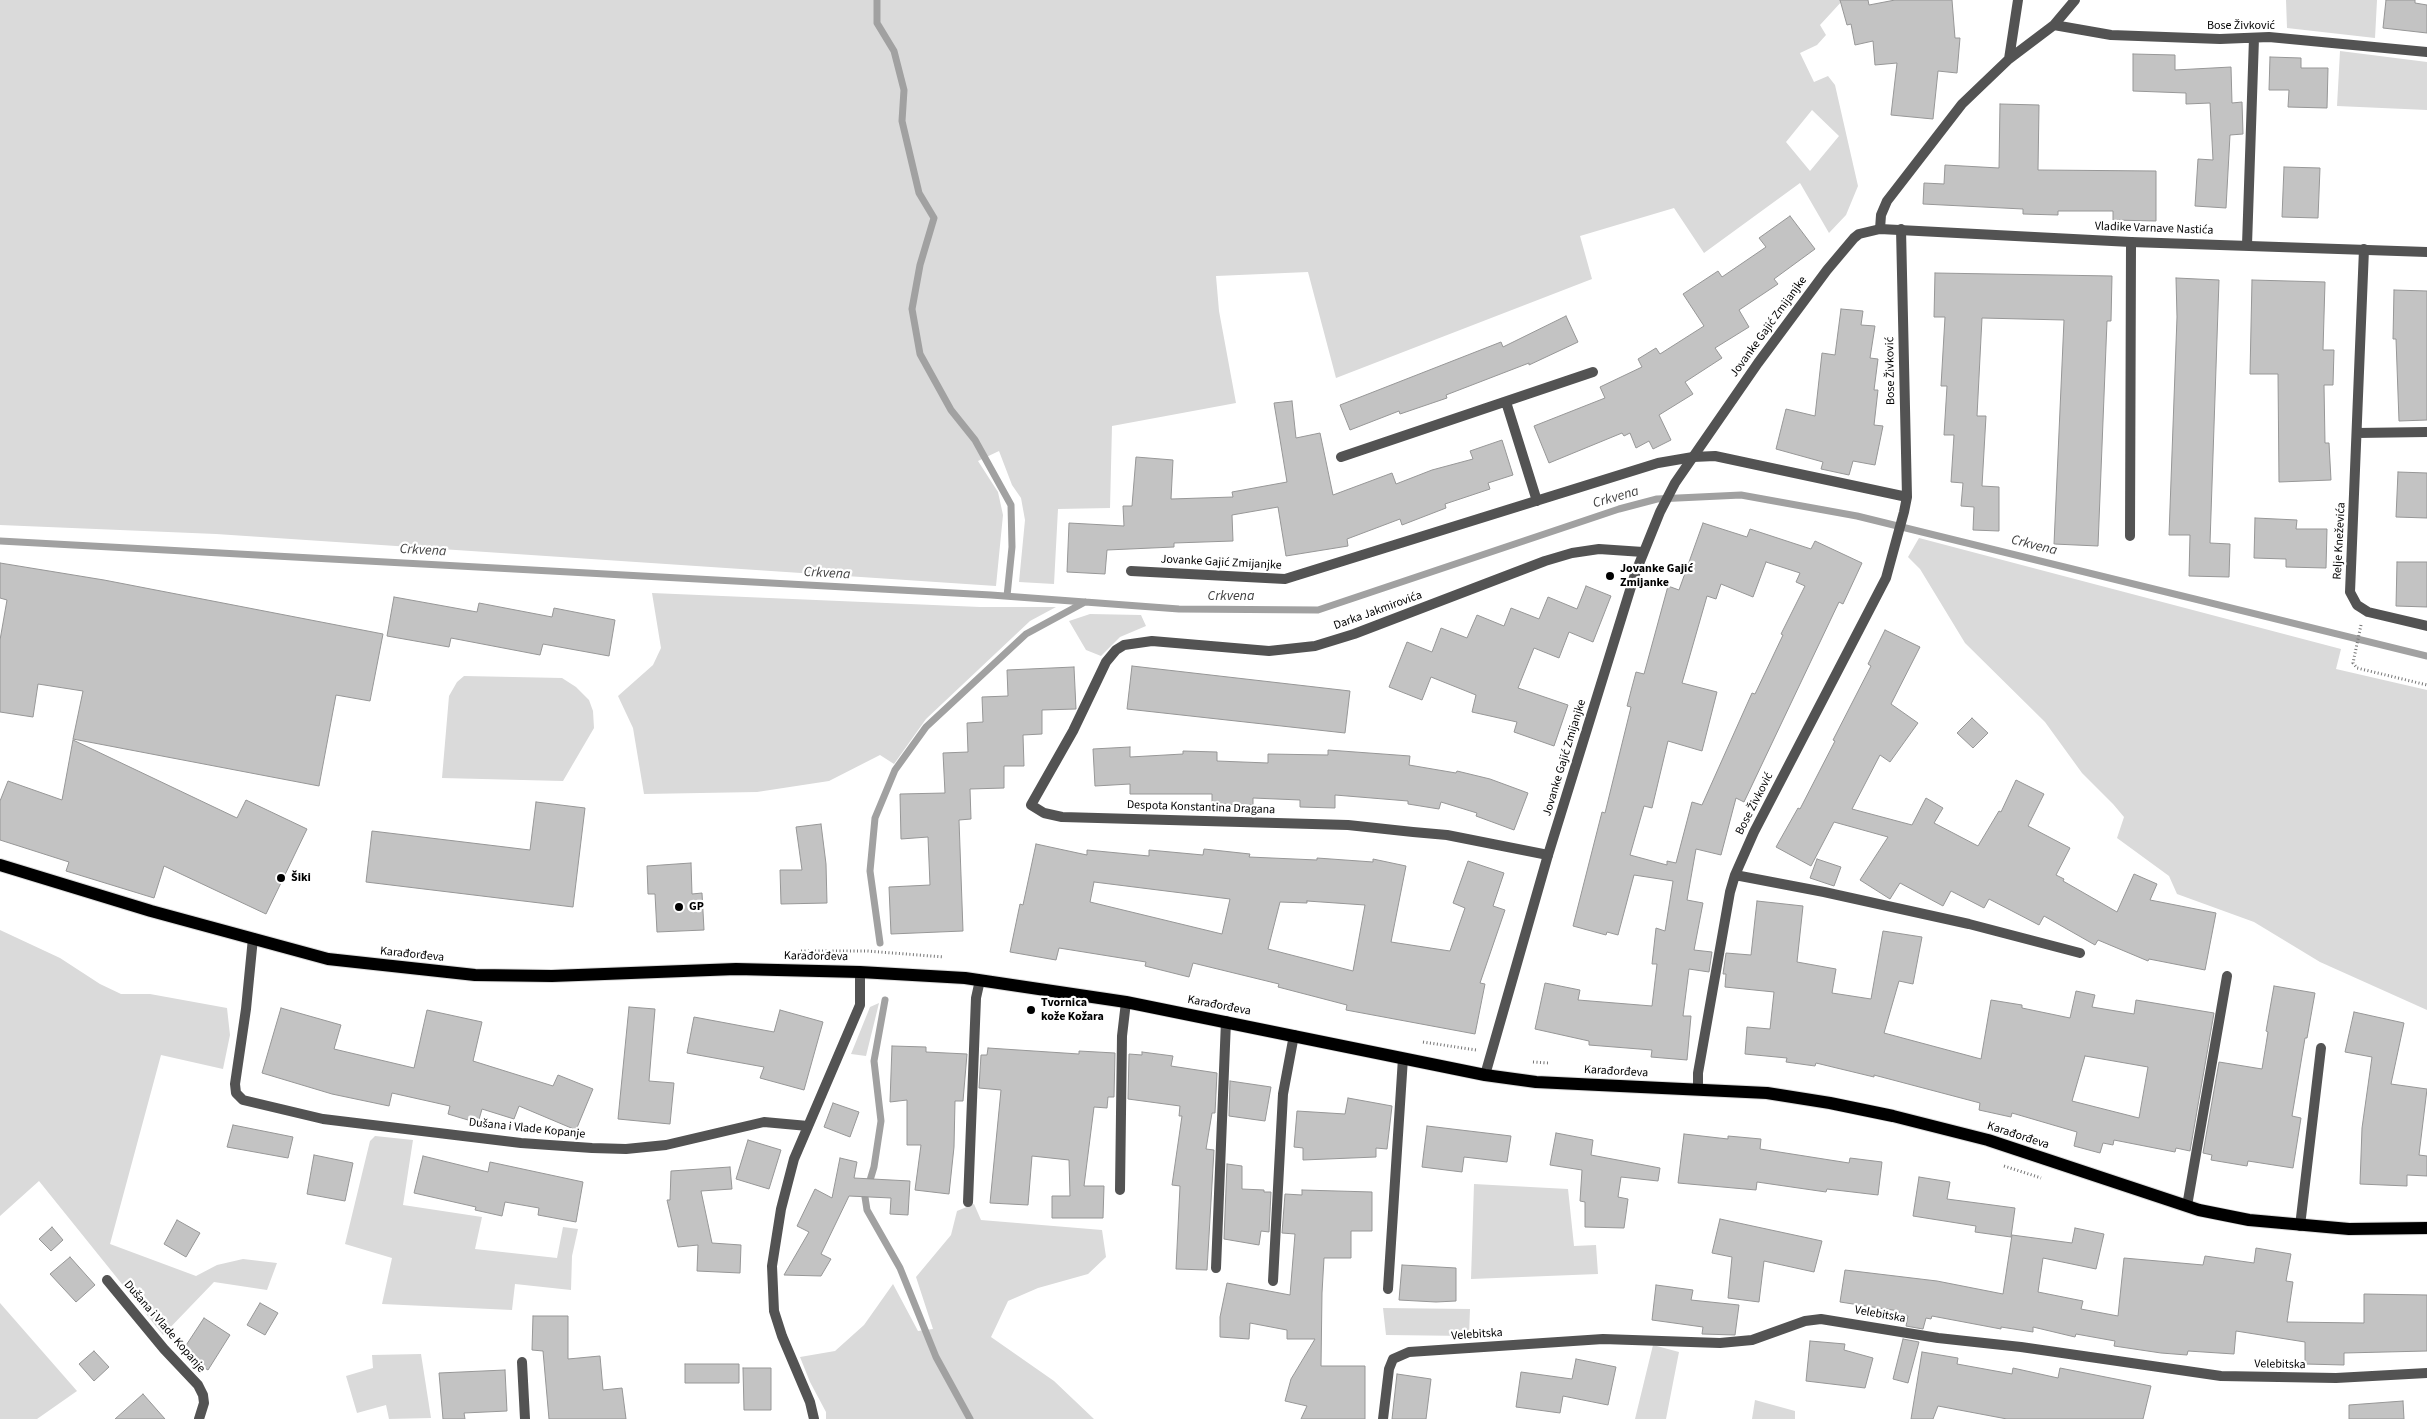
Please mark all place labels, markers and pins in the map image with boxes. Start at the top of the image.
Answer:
place label: Jovanke Gajić Zmijanke [1620,562,1693,590]
marker: Jovanke Gajić Zmijanke [1604,570,1616,582]
place label: Šiki [291,871,311,885]
marker: Šiki [275,872,287,884]
place label: GP [689,900,704,914]
marker: GP [673,901,685,913]
place label: Tvornica kože Kožara [1041,996,1104,1024]
marker: Tvornica kože Kožara [1025,1004,1037,1016]

